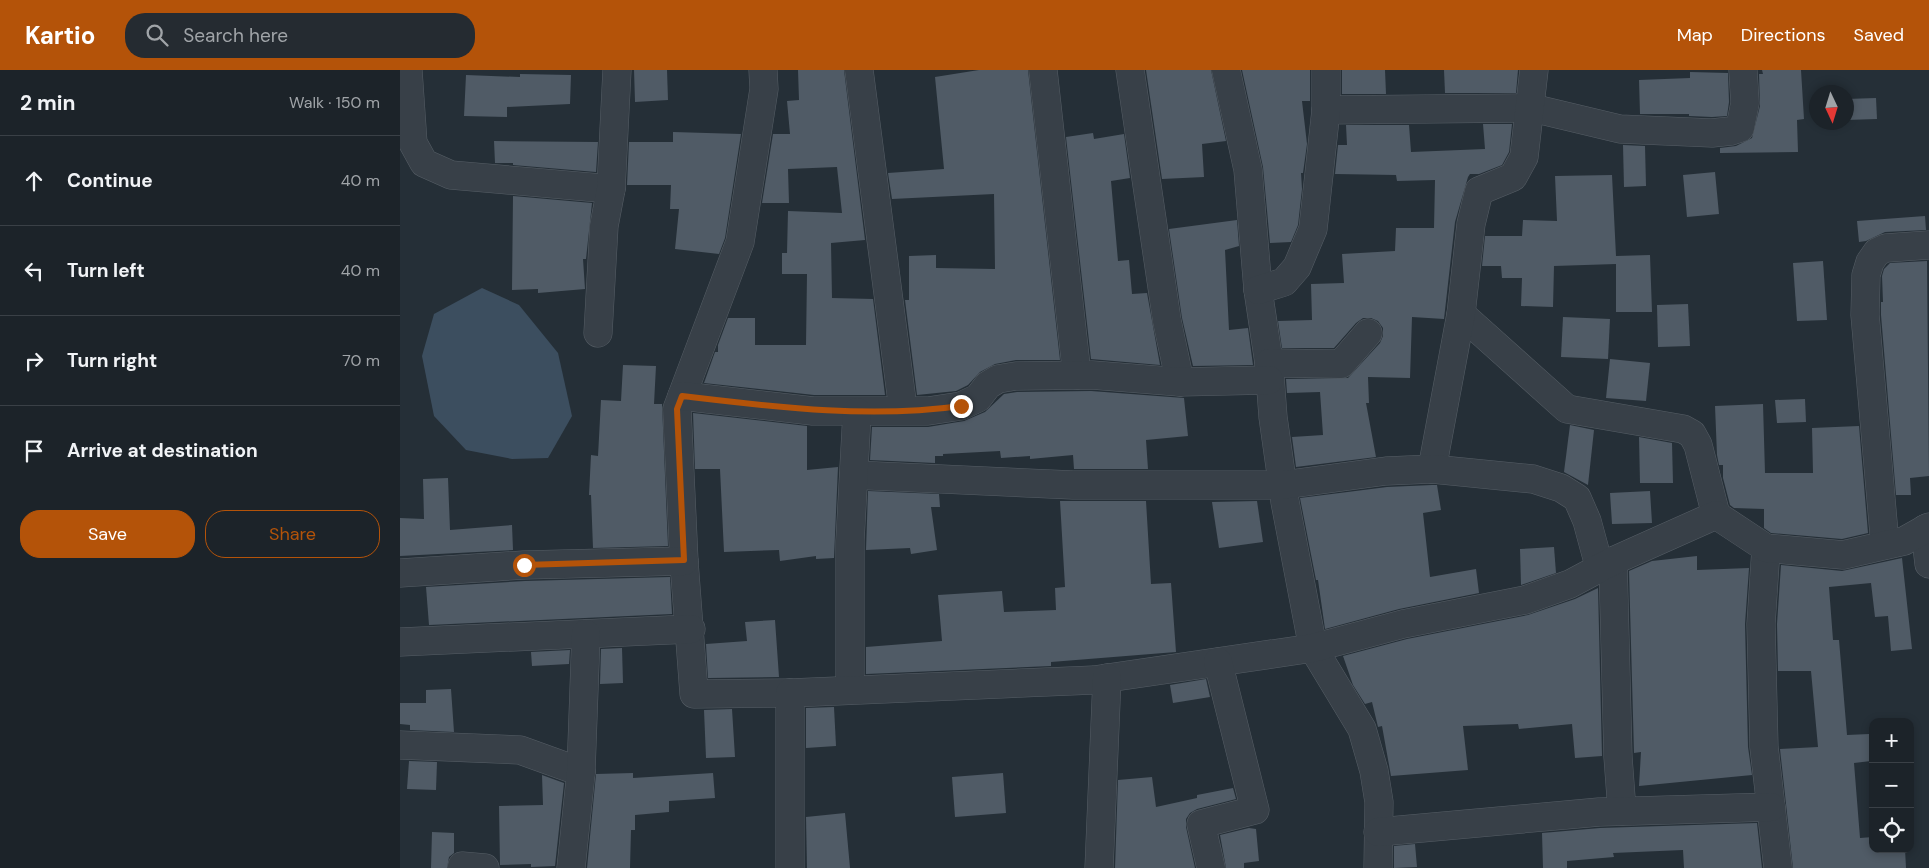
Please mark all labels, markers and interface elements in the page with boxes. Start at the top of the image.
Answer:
search box [125,13,475,58]
text: Kartio [25,20,95,51]
icon: search [143,21,171,49]
text: Search here [183,23,288,48]
text: Map [1677,23,1713,47]
text: Directions [1741,23,1826,47]
text: Saved [1854,23,1904,47]
north arrow [1809,85,1854,130]
text: 2 min [20,89,76,117]
text: Walk · 150 m [289,92,380,113]
icon: ahead [20,167,48,195]
text: Continue [67,168,153,193]
text: 40 m [341,170,380,191]
icon: left [20,257,48,285]
text: Turn left [67,258,145,283]
text: 40 m [341,260,380,281]
icon: right [20,347,48,375]
text: Turn right [67,348,157,373]
text: 70 m [342,350,380,371]
route end [950,395,973,418]
icon: arrive [20,437,48,465]
text: Arrive at destination [67,438,258,463]
button: Save [20,510,195,558]
button: Share [205,510,380,558]
route start [513,554,536,577]
map controls [1869,718,1914,853]
button: + [1869,718,1914,763]
button: − [1869,763,1914,808]
button: locate [1869,808,1914,853]

